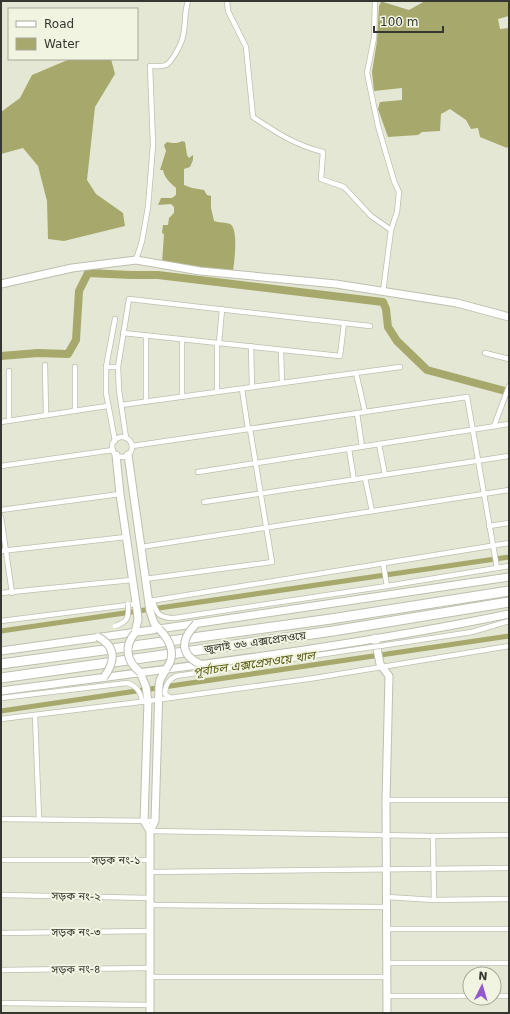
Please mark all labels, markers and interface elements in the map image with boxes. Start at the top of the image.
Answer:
legend [8,8,138,60]
scale bar [374,8,443,34]
text: 100 m [380,15,418,29]
text: Road [44,17,74,31]
text: Water [44,37,80,51]
street label: জুলাই ৩৬ এক্সপ্রেসওয়ে [202,629,307,656]
water label: পূর্বাচল এক্সপ্রেসওয়ে খাল [192,648,318,679]
street label: সড়ক নং-১ [91,854,140,867]
street label: সড়ক নং-২ [50,890,101,903]
street label: সড়ক নং-৩ [51,926,101,939]
street label: সড়ক নং-৪ [50,963,101,976]
north arrow [462,966,502,1006]
text: N [478,970,488,983]

